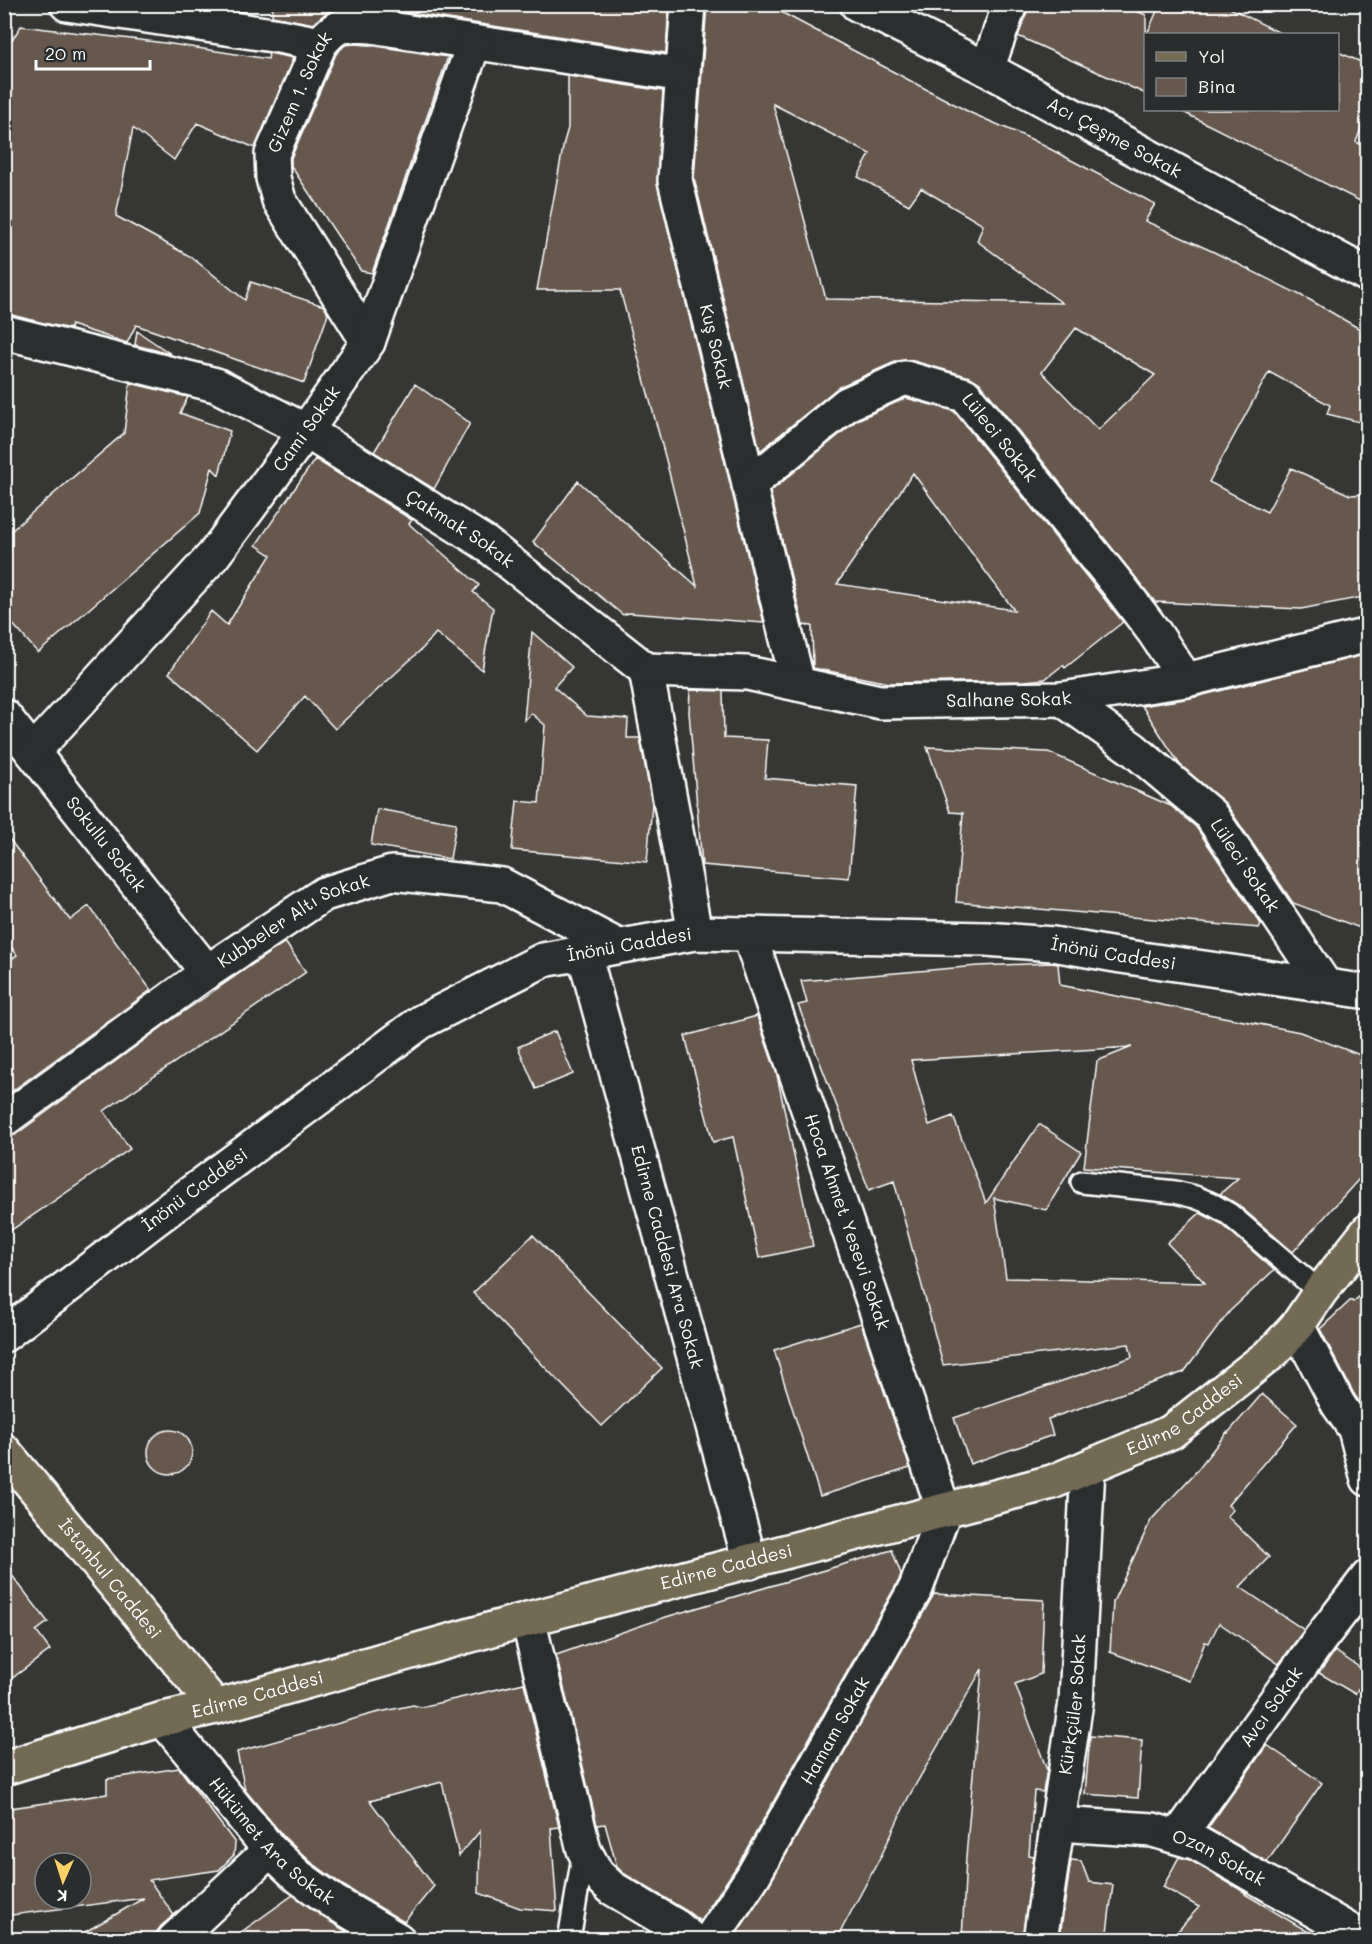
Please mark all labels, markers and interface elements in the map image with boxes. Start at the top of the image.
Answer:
street label: Gizem 1. Sokak [261,25,337,156]
scale bar [36,33,150,71]
legend [1144,33,1339,111]
text: 20 m [45,41,86,65]
text: Yol [1198,44,1225,68]
text: Bina [1198,74,1236,98]
street label: Acı Çeşme Sokak [1043,91,1186,183]
street label: Kuş Sokak [695,302,739,391]
street label: Cami Sokak [267,380,345,476]
street label: Lüleci Sokak [957,388,1044,487]
street label: Çakmak Sokak [402,483,520,573]
street label: Salhane Sokak [946,685,1073,712]
street label: Sokullu Sokak [61,791,152,897]
street label: Lüleci Sokak [1206,814,1286,917]
street label: Kubbeler Altı Sokak [212,868,372,973]
street label: İnönü Caddesi [565,921,694,967]
street label: İnönü Caddesi [1049,931,1178,975]
street label: Hoca Ahmet Yesevi Sokak [800,1110,896,1333]
street label: İnönü Caddesi [136,1142,252,1236]
street label: Edirne Caddesi Ara Sokak [626,1142,710,1371]
street label: Edirne Caddesi [1122,1367,1247,1460]
street label: İstanbul Caddesi [54,1513,168,1644]
street label: Edirne Caddesi [658,1537,795,1595]
street label: Kürkçüler Sokak [1052,1633,1090,1776]
street label: Avcı Sokak [1233,1661,1307,1751]
street label: Edirne Caddesi [189,1664,326,1723]
street label: Hamam Sokak [794,1672,875,1789]
street label: Hükümet Ara Sokak [204,1772,340,1910]
street label: Ozan Sokak [1170,1823,1270,1891]
north arrow [33,1851,93,1911]
text: K [56,1886,68,1907]

